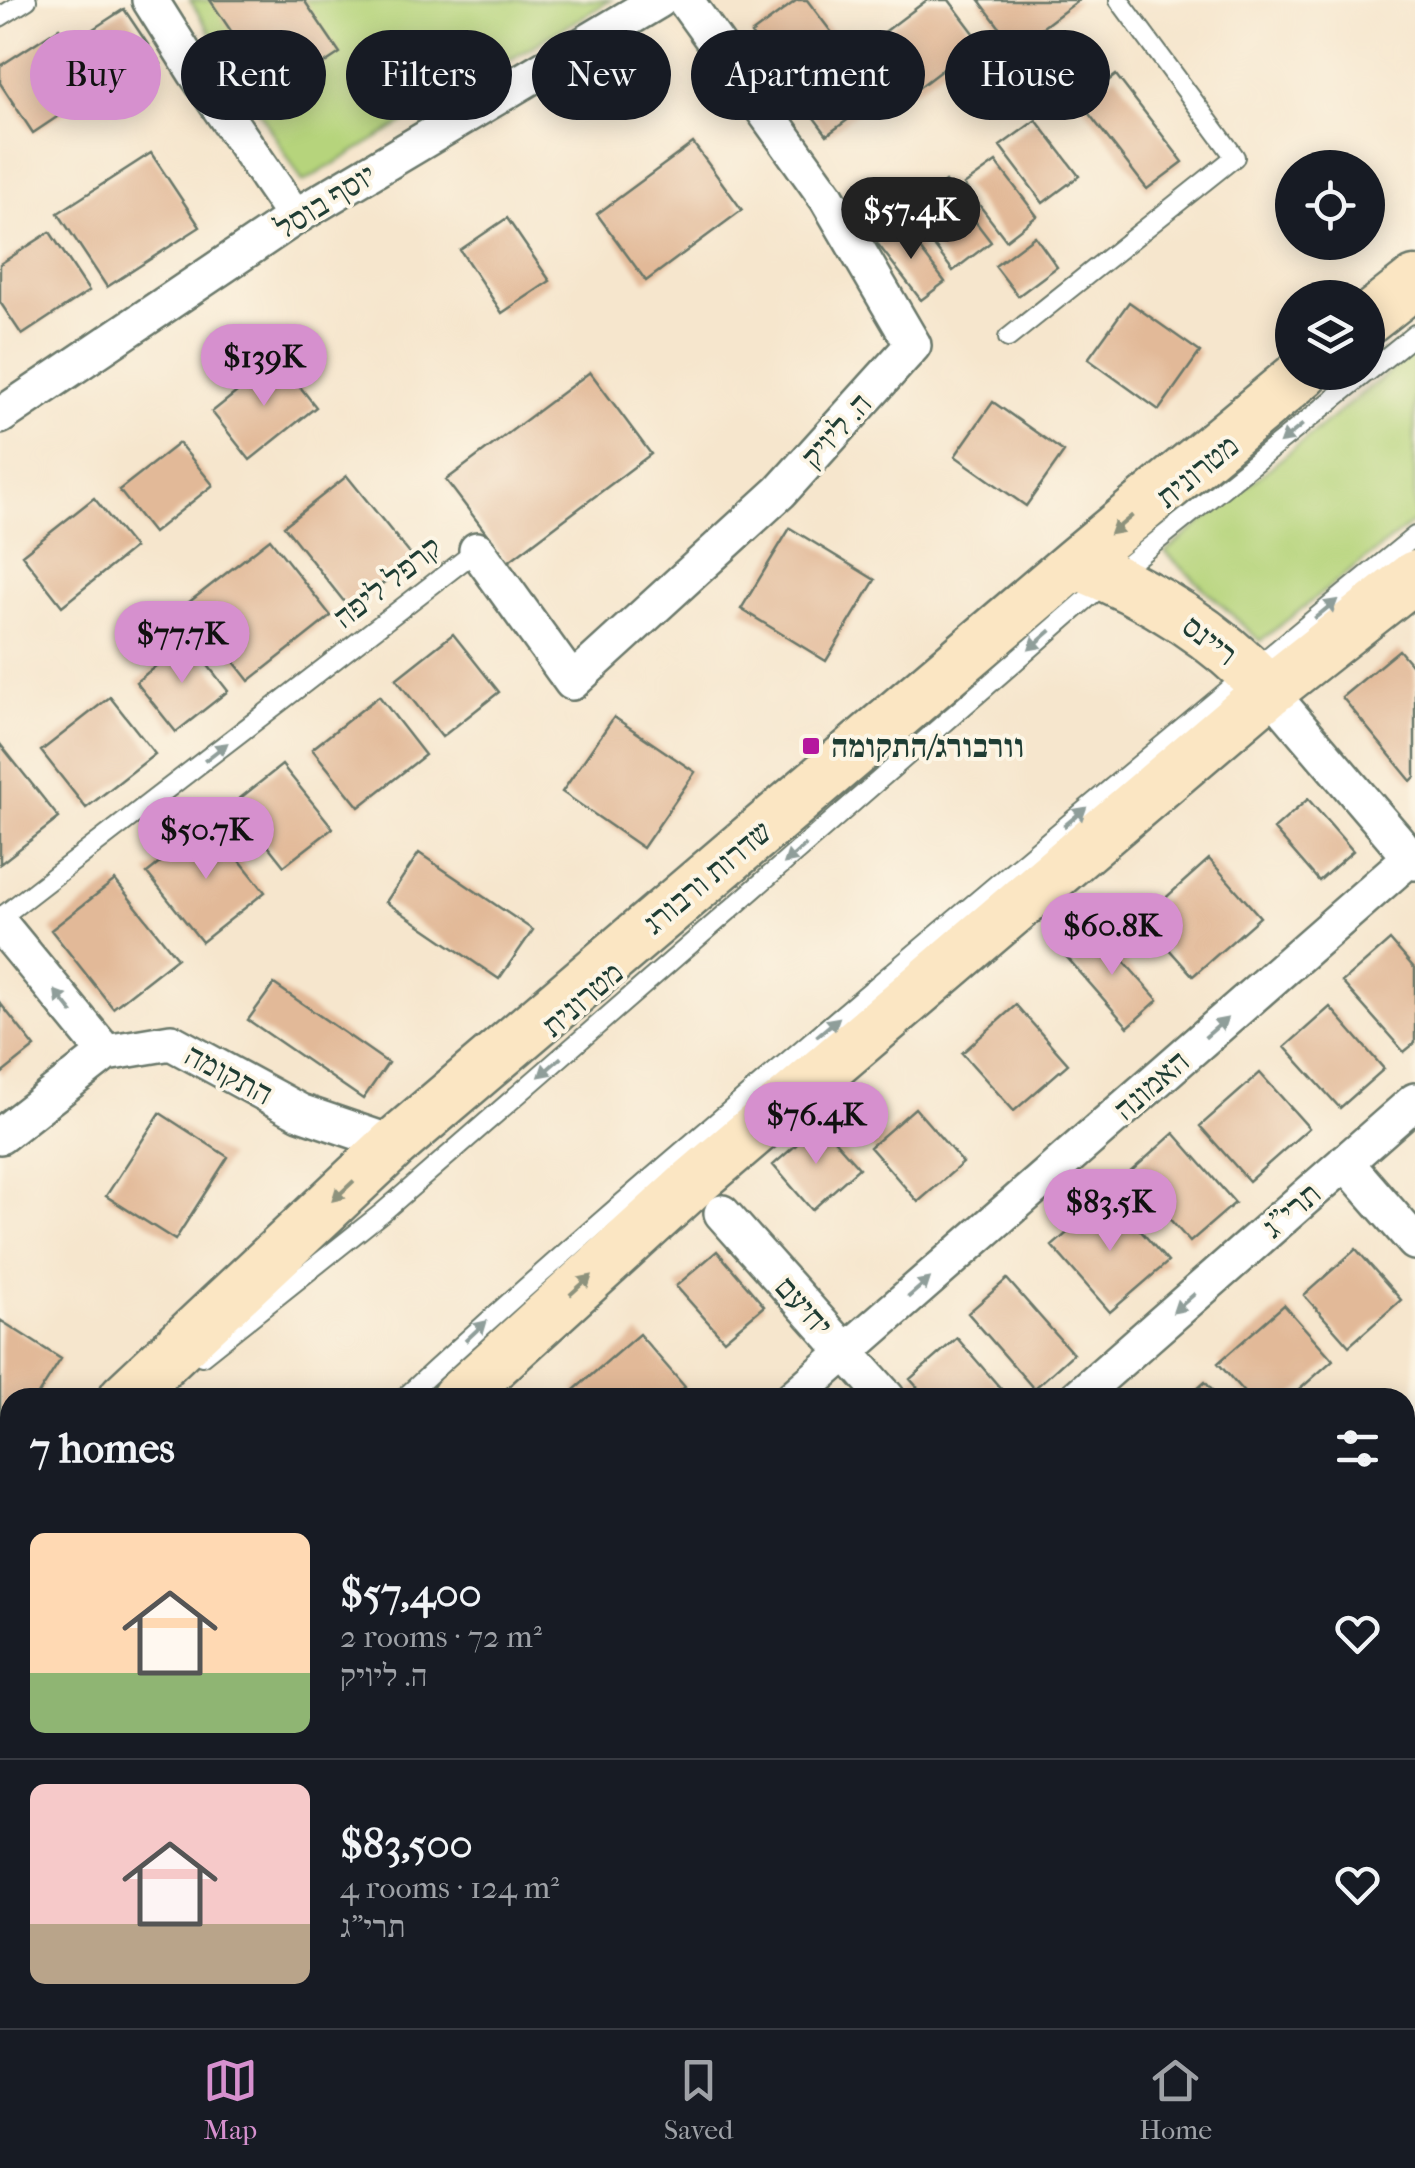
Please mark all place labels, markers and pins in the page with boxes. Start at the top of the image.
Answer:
pin: $57.4K [830,177,992,262]
pin: $139K [194,324,334,409]
pin: $77.7K [101,601,263,686]
place label: וורבורג/התקומה [831,728,1024,765]
marker: וורבורג/התקומה [800,735,822,757]
pin: $50.7K [125,797,287,882]
pin: $60.8K [1031,893,1193,978]
pin: $76.4K [735,1082,897,1167]
pin: $83.5K [1029,1169,1191,1254]

